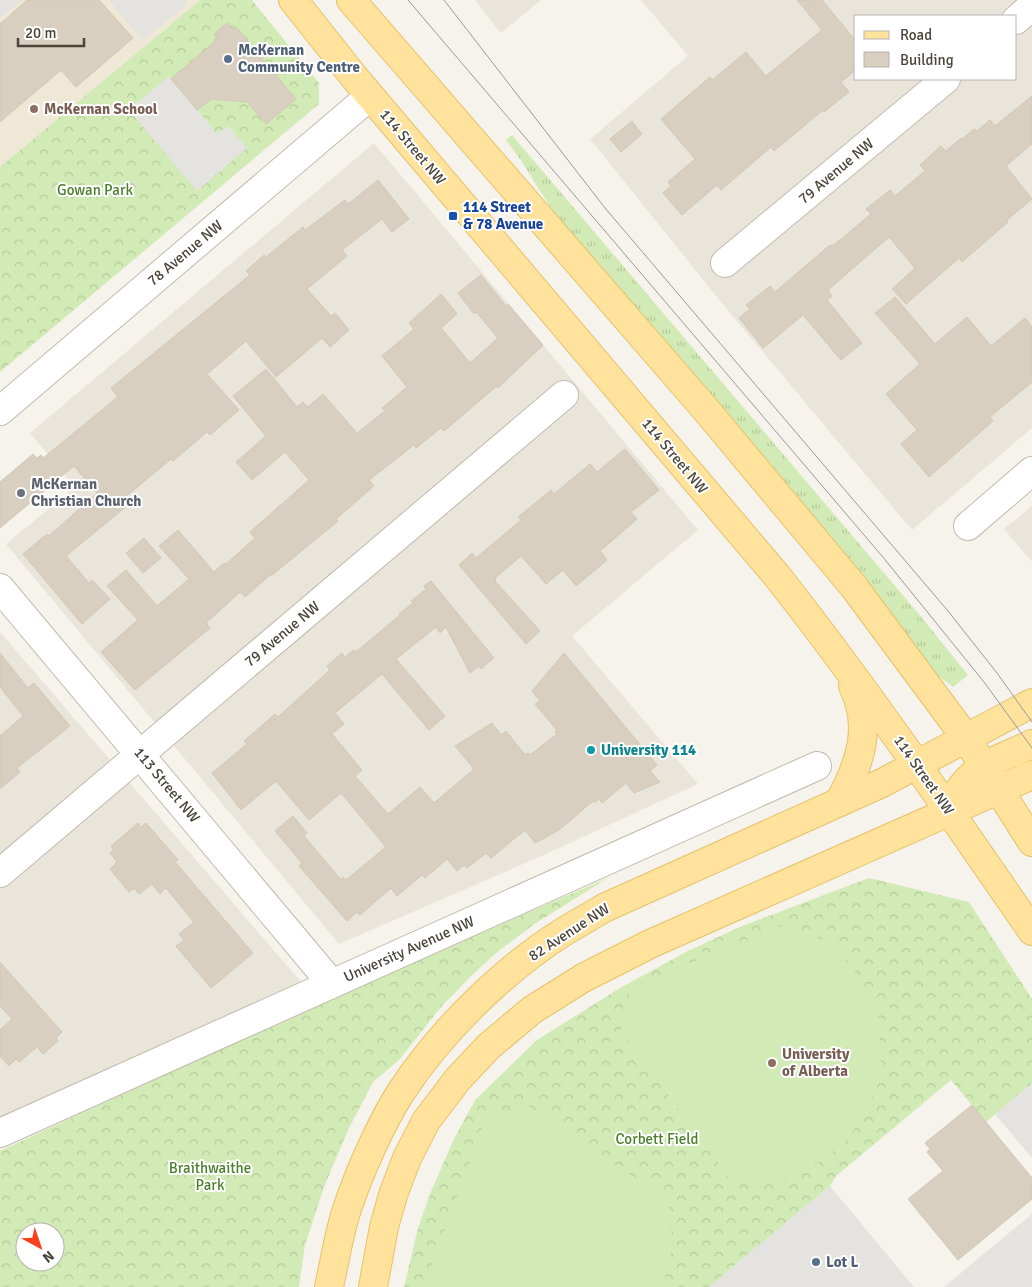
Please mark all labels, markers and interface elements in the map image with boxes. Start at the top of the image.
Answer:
scale bar [18,15,84,47]
legend [854,15,1017,80]
text: 20 m [25,24,56,42]
text: Road [900,26,932,44]
place label: McKernan Community Centre [238,41,360,76]
text: Building [900,51,954,69]
marker: McKernan Community Centre [222,53,234,65]
place label: McKernan School [44,100,158,118]
marker: McKernan School [28,103,40,115]
street label: 114 Street NW [376,106,450,189]
street label: 79 Avenue NW [795,134,877,208]
park label: Gowan Park [57,181,133,199]
place label: 114 Street & 78 Avenue [463,198,543,233]
marker: 114 Street & 78 Avenue [447,210,459,222]
street label: 78 Avenue NW [144,216,226,290]
street label: 114 Street NW [638,415,712,498]
place label: McKernan Christian Church [31,475,141,510]
marker: McKernan Christian Church [15,487,27,499]
street label: 79 Avenue NW [241,597,323,671]
street label: 114 Street NW [890,732,958,818]
place label: University 114 [601,741,696,759]
street label: 113 Street NW [130,744,204,827]
marker: University 114 [585,744,597,756]
street label: 82 Avenue NW [525,899,613,965]
street label: University Avenue NW [341,912,477,986]
place label: University of Alberta [782,1045,850,1080]
marker: University of Alberta [766,1057,778,1069]
park label: Corbett Field [615,1130,699,1148]
park label: Braithwaithe Park [169,1159,251,1194]
north arrow [15,1222,65,1272]
text: N [39,1247,57,1266]
place label: Lot L [826,1253,858,1271]
marker: Lot L [810,1256,822,1268]

